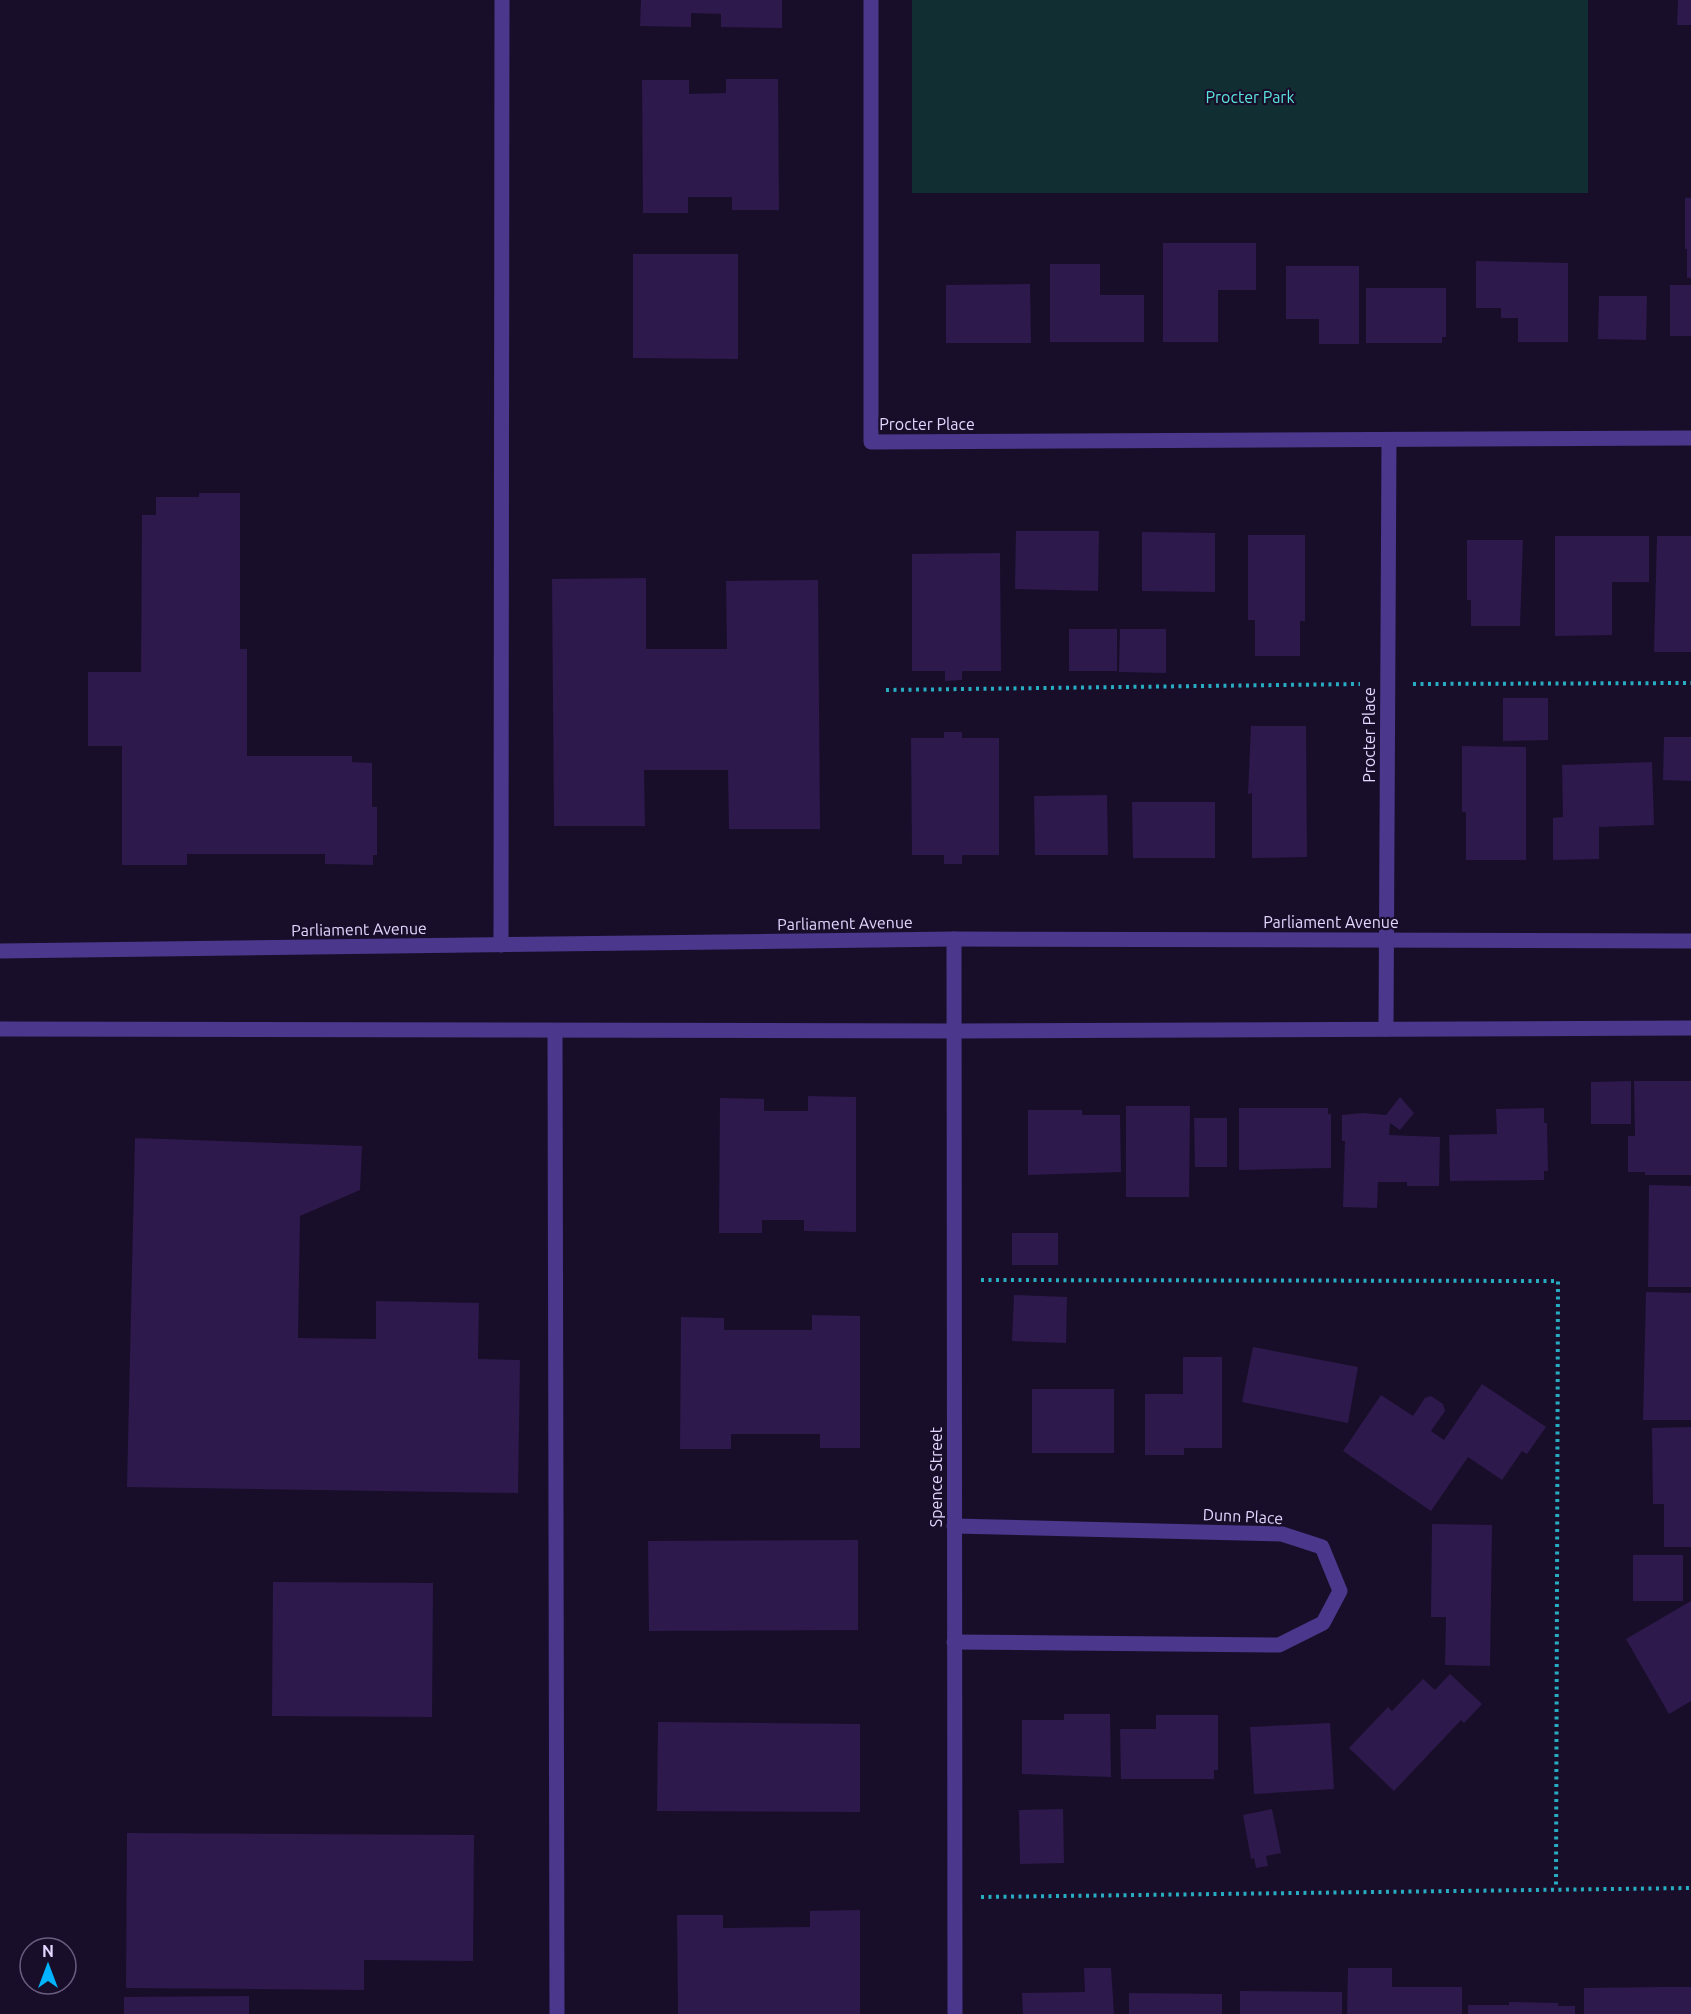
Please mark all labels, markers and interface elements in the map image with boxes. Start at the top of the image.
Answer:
park label: Procter Park [1205,88,1295,106]
street label: Procter Place [879,415,975,433]
street label: Procter Place [1360,687,1378,783]
street label: Parliament Avenue [777,913,913,933]
street label: Parliament Avenue [1263,913,1399,931]
street label: Parliament Avenue [291,919,427,939]
street label: Spence Street [927,1426,945,1527]
street label: Dunn Place [1202,1505,1284,1527]
north arrow [18,1936,78,1996]
text: N [42,1942,54,1960]

